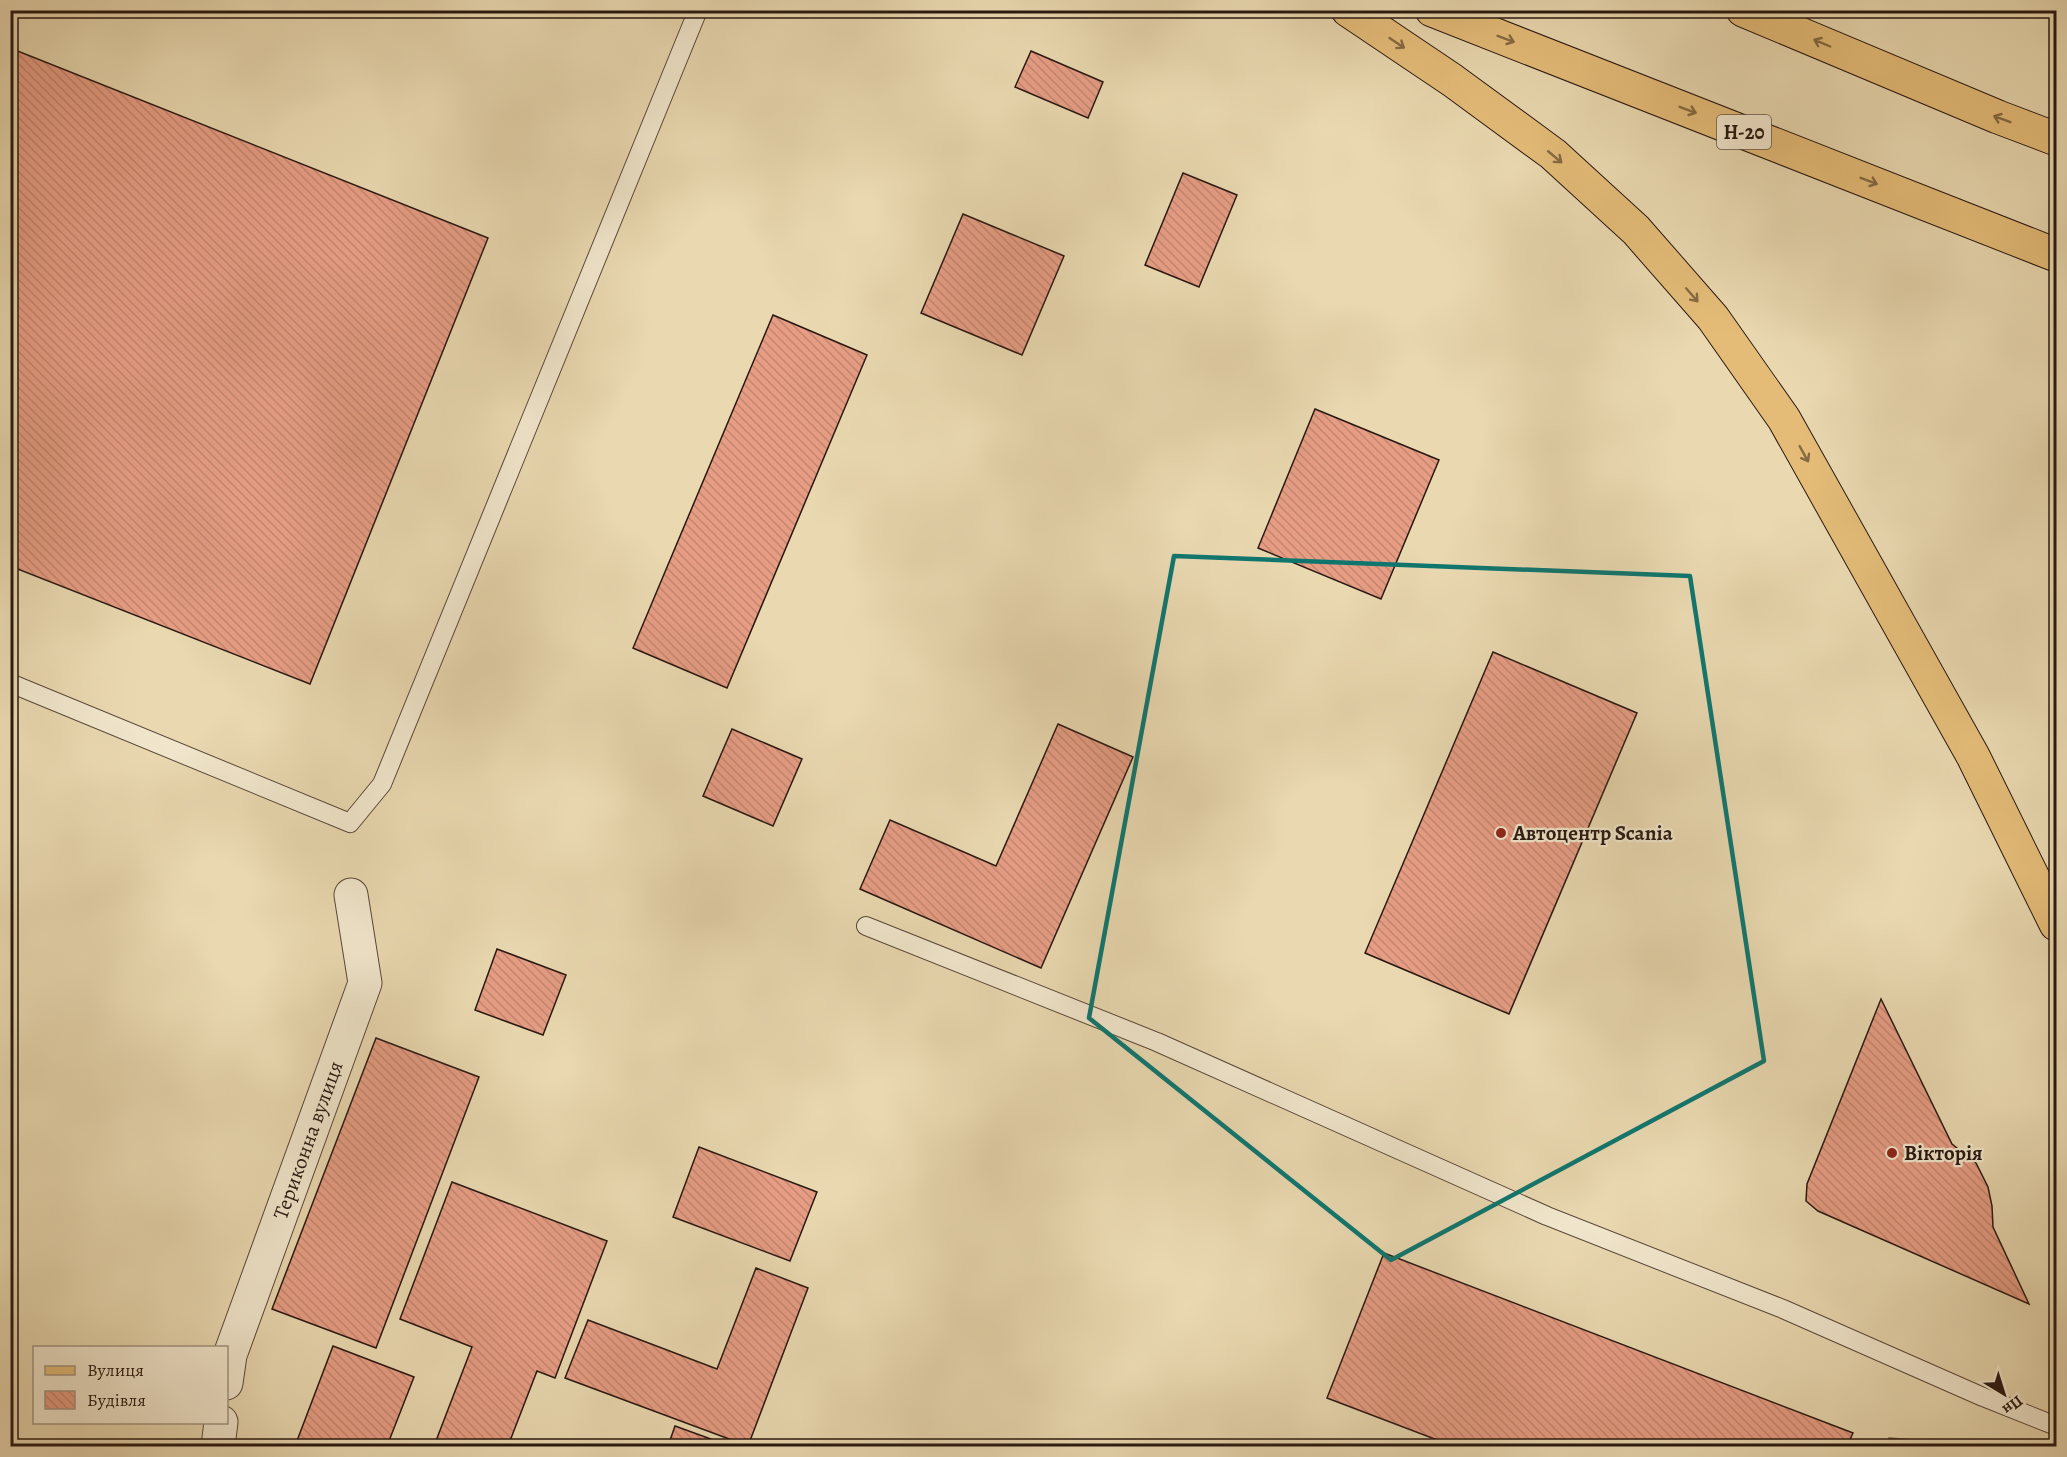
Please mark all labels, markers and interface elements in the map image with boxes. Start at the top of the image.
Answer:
one-way arrow [1496,35,1515,46]
one-way arrow [1388,37,1404,49]
one-way arrow [1813,37,1832,48]
one-way arrow [1678,105,1697,116]
one-way arrow [1993,112,2012,123]
road number: Н-20 [1717,115,1771,149]
one-way arrow [1547,150,1562,164]
one-way arrow [1860,176,1878,187]
one-way arrow [1685,287,1699,302]
one-way arrow [1798,445,1810,462]
place label: Автоцентр Scania [1512,819,1674,847]
marker: Автоцентр Scania [1494,826,1508,840]
street label: Териконна вулиця [266,1057,350,1223]
place label: Вікторія [1904,1139,1983,1167]
marker: Вікторія [1885,1146,1899,1160]
legend [33,1346,228,1424]
text: Вулиця [87,1358,144,1382]
north arrow [1974,1364,2034,1424]
text: Будівля [87,1388,146,1412]
text: Пн [1998,1390,2028,1420]

